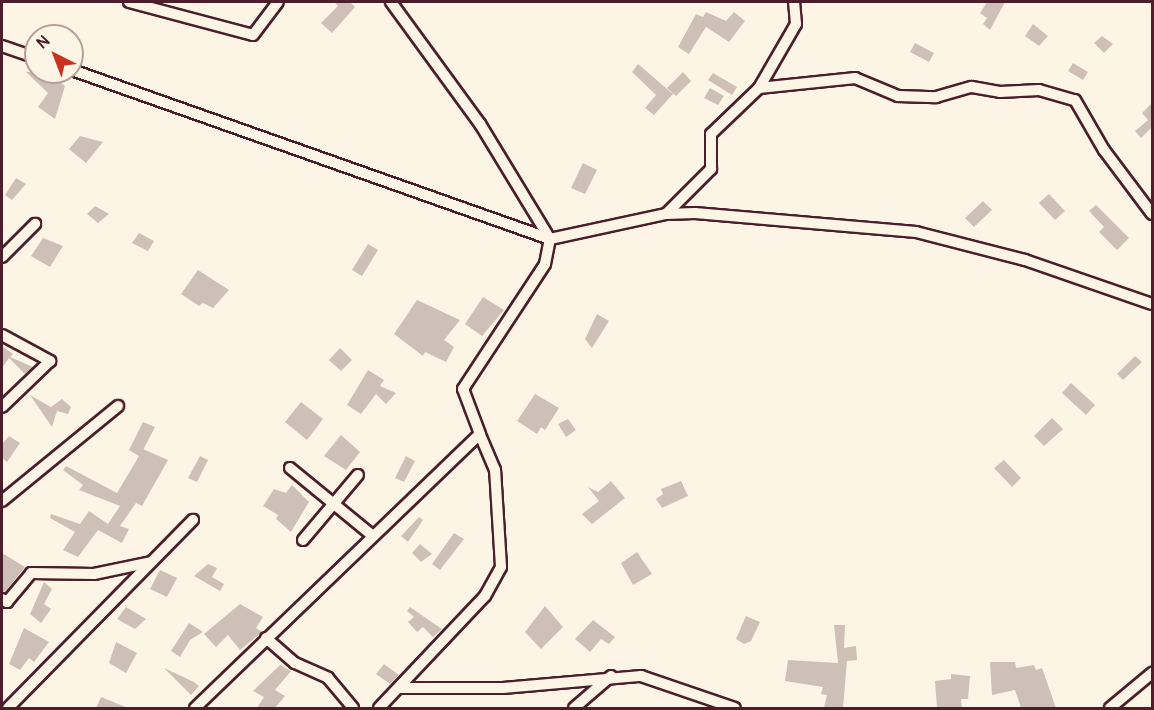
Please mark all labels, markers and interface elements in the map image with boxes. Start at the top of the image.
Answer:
north arrow [24,24,84,84]
text: N [33,31,54,53]

